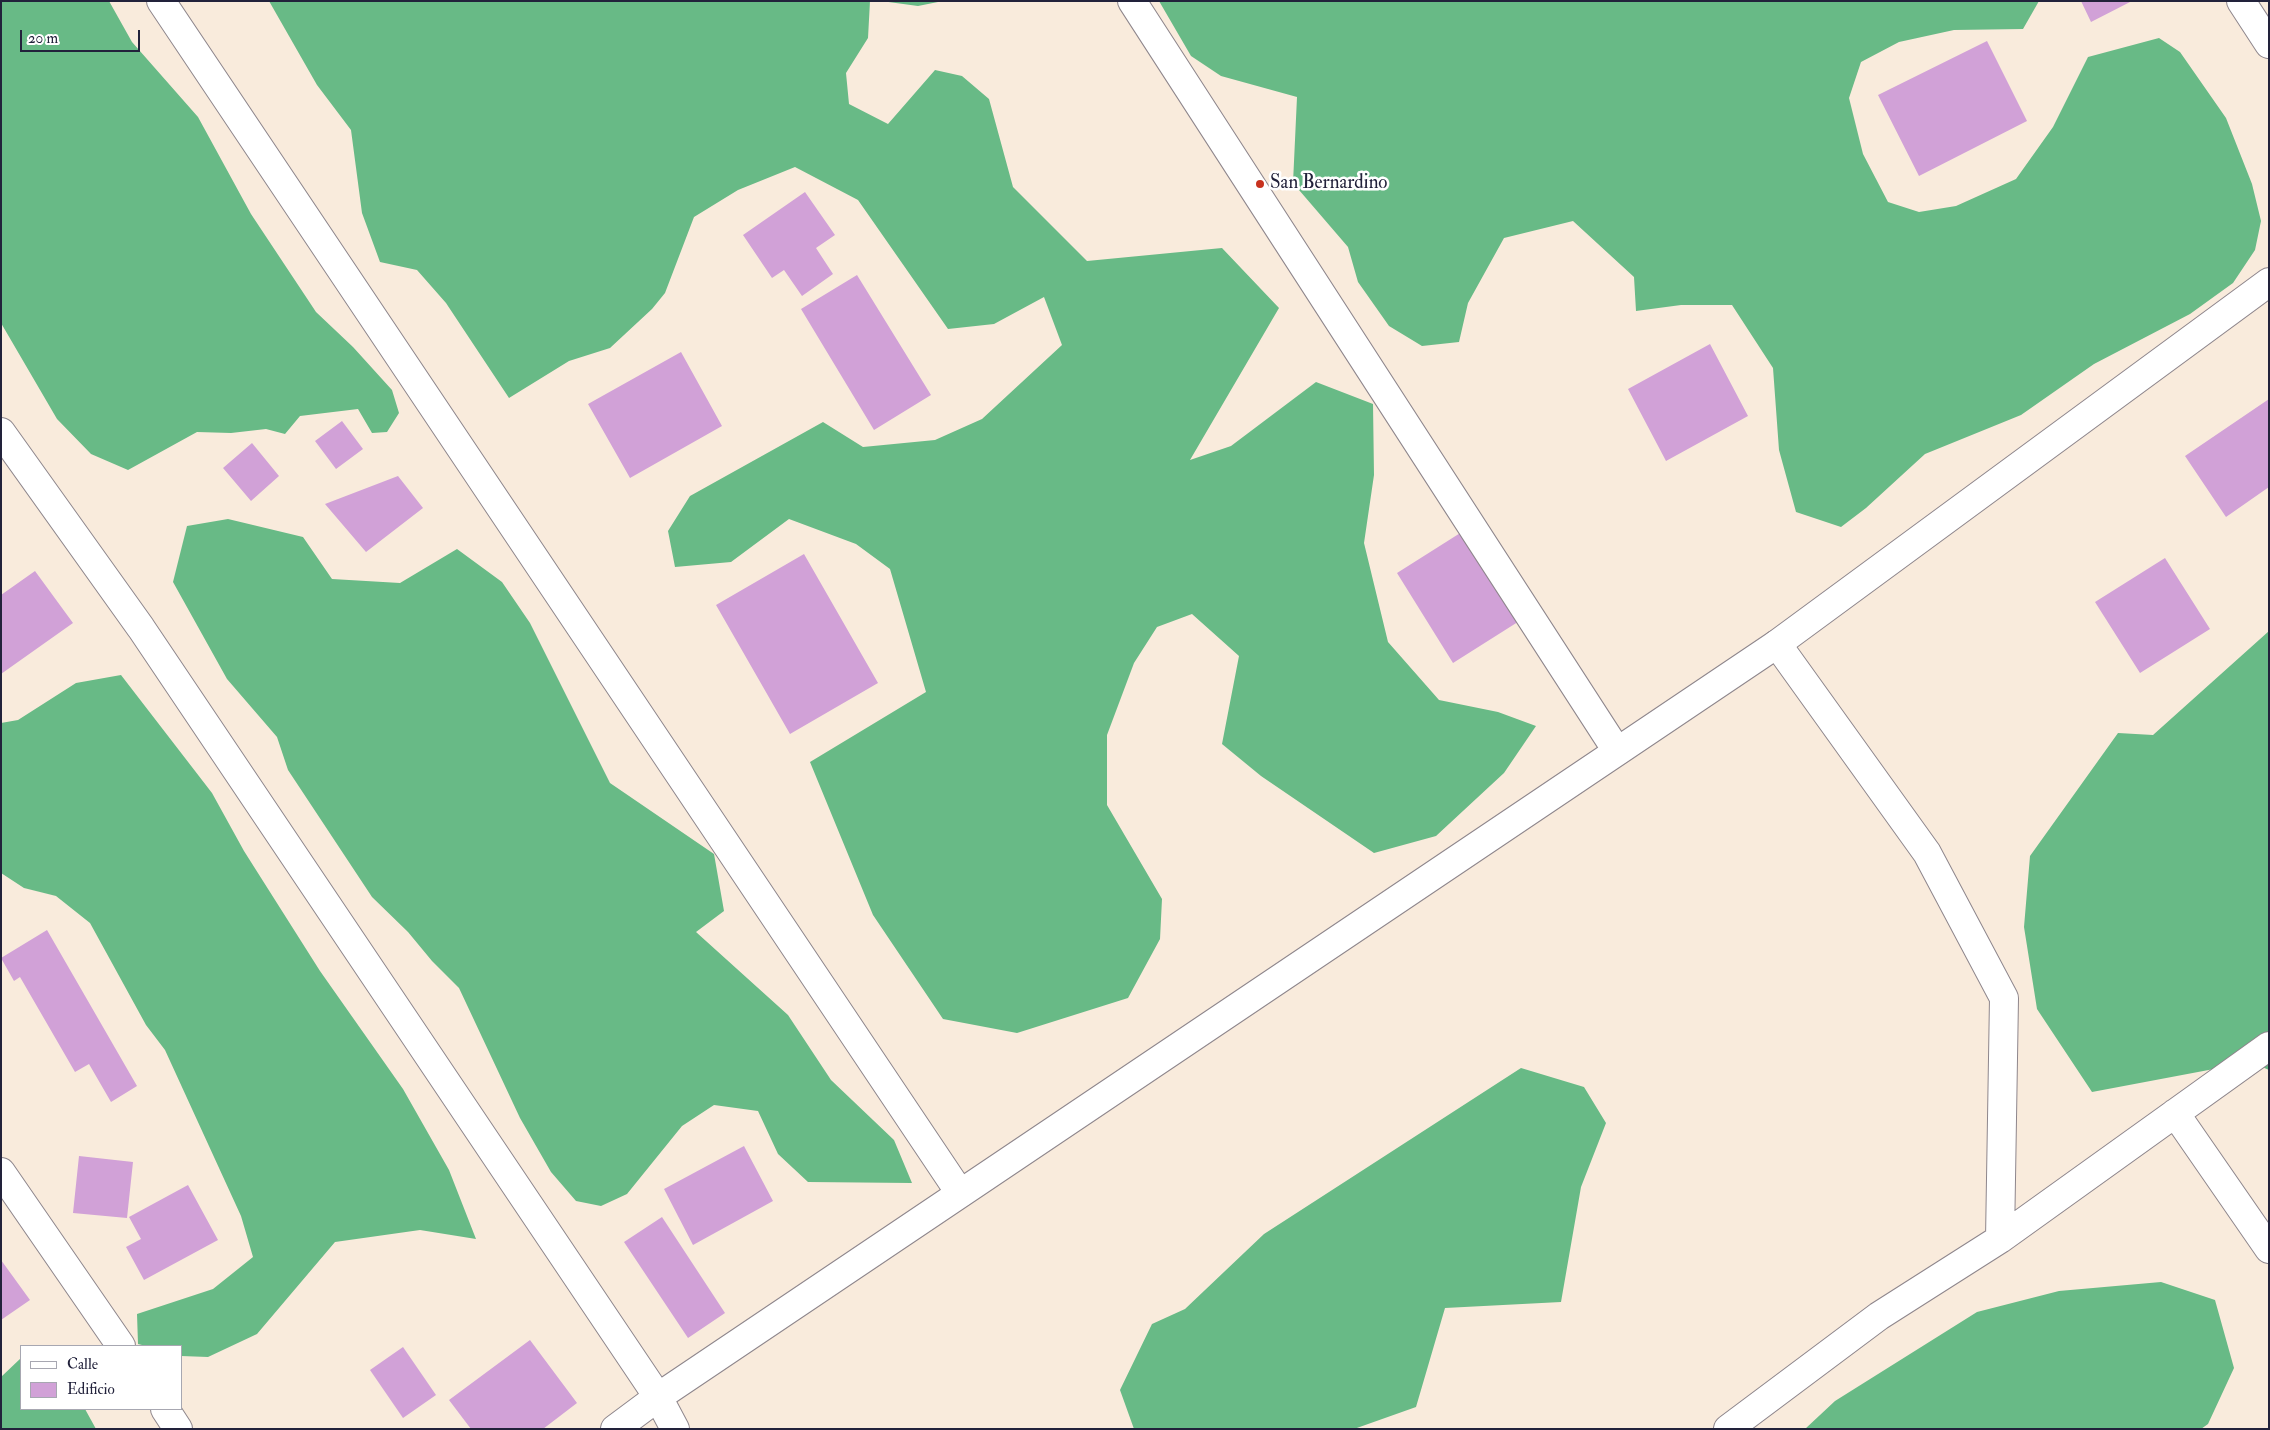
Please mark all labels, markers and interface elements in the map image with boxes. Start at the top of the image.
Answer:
scale bar [22,20,142,52]
text: 20 m [28,29,58,48]
place label: San Bernardino [1270,173,1388,195]
marker: San Bernardino [1254,178,1266,190]
legend [20,1345,182,1410]
text: Calle [67,1355,98,1374]
text: Edificio [67,1380,115,1399]

